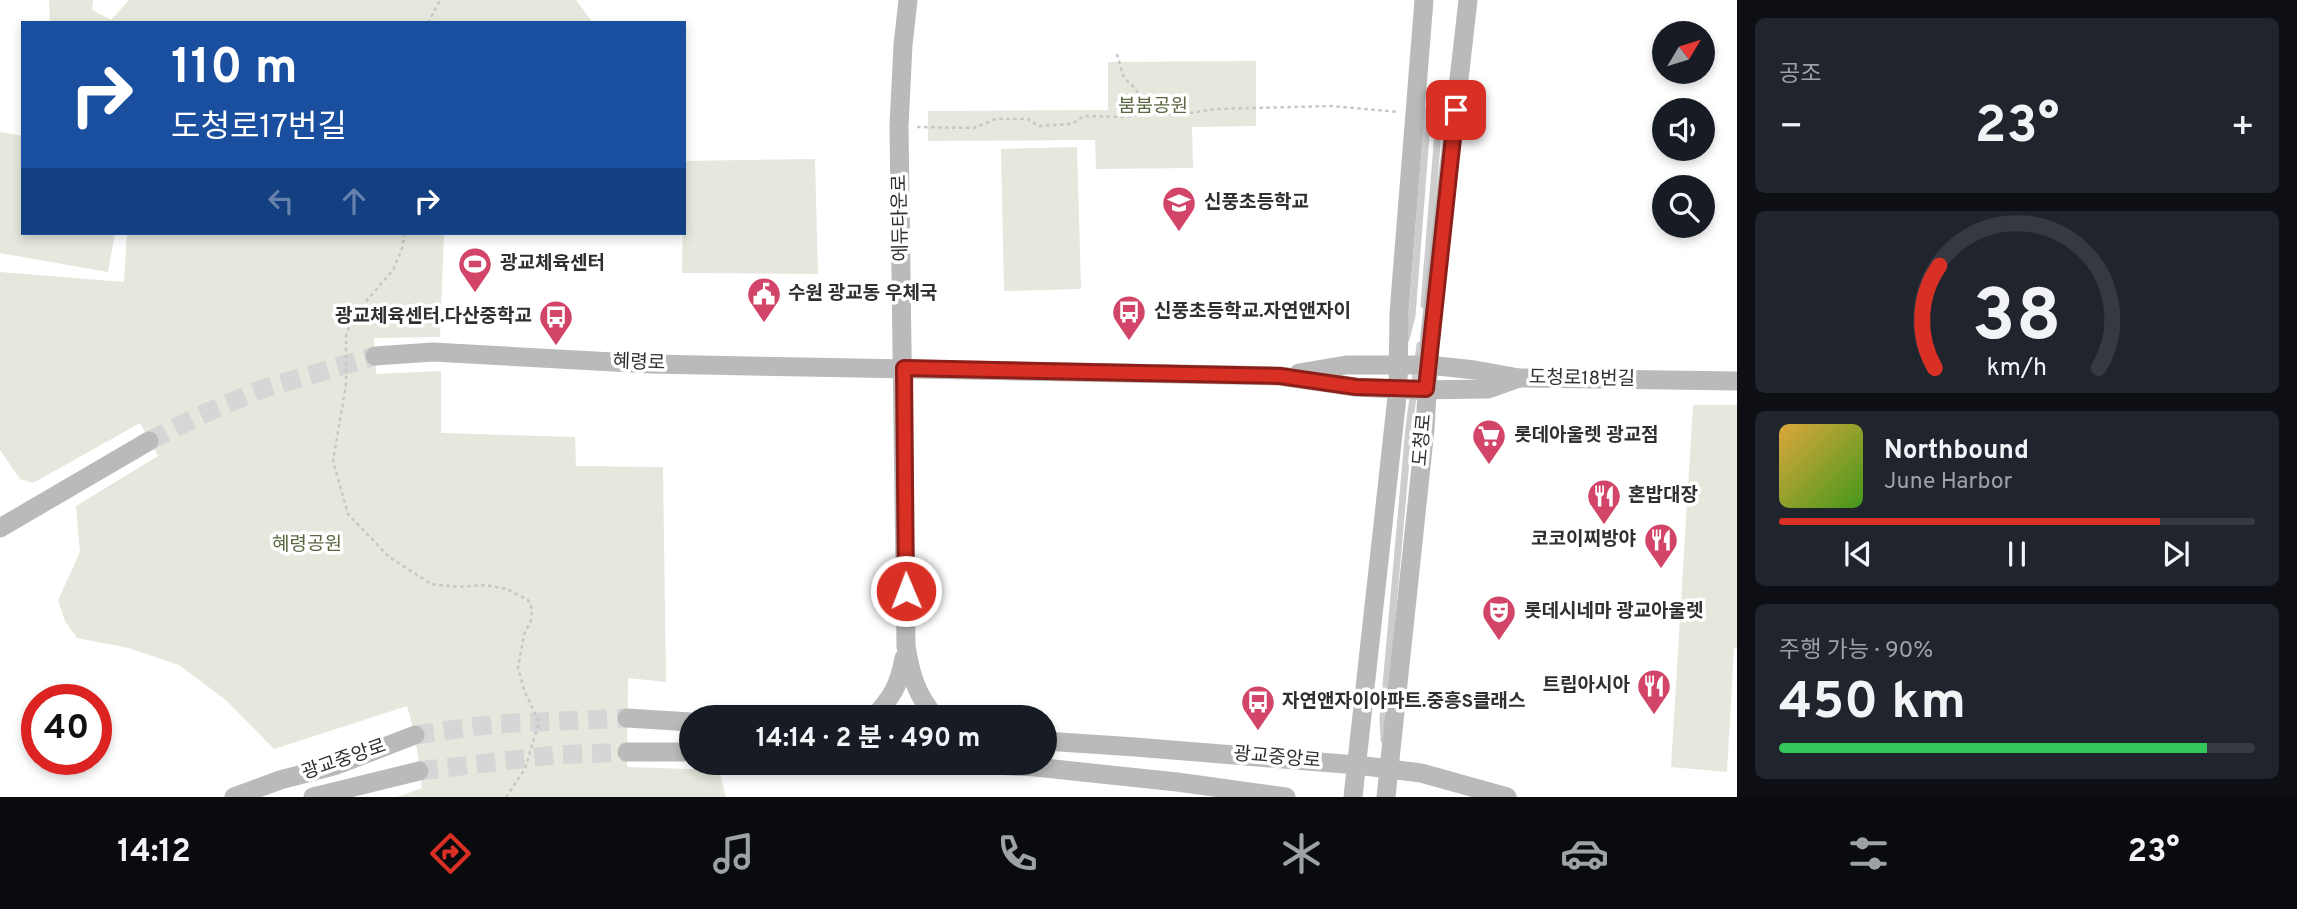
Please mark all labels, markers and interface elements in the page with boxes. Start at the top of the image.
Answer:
north arrow [1652,21,1715,84]
map controls [1652,21,1715,238]
text: 110 m [171,39,298,101]
icon: right [56,49,147,140]
text: 공조 [1779,61,1821,90]
pin [1426,80,1486,140]
icon: arrive [1437,91,1475,129]
park label: 붐붐공원 [1118,95,1188,119]
text: 23° [1975,95,2059,161]
button: sound [1652,98,1715,161]
text: − [1779,104,1804,153]
text: + [2230,104,2255,153]
text: 도청로17번길 [171,109,347,149]
street label: 에듀타운로 [888,174,914,262]
button: search [1652,175,1715,238]
icon: left [262,182,300,220]
icon: ahead [335,182,373,220]
icon: right [408,182,446,220]
school or university icon: 신풍초등학교 [1160,184,1198,233]
place label: 신풍초등학교 [1204,191,1309,215]
sports icon: 광교체육센터 [456,245,494,294]
place label: 광교체육센터 [500,252,605,276]
text: 38 [1972,274,2062,366]
public building icon: 수원 광교동 우체국 [745,275,783,324]
place label: 수원 광교동 우체국 [788,282,937,306]
bus stop icon: 신풍초등학교.자연앤자이 [1110,293,1148,342]
bus stop icon: 광교체육센터.다산중학교 [537,298,575,347]
place label: 신풍초등학교.자연앤자이 [1154,300,1351,324]
place label: 광교체육센터.다산중학교 [335,305,532,329]
street label: 혜령로 [612,350,666,376]
text: km/h [1987,353,2047,385]
street label: 도청로18번길 [1529,366,1635,392]
street label: 도청로 [1409,413,1437,467]
supermarket icon: 롯데아울렛 광교점 [1470,417,1508,466]
place label: 롯데아울렛 광교점 [1514,424,1659,448]
text: Northbound [1884,435,2029,468]
text: June Harbor [1884,468,2012,497]
restaurant icon: 혼밥대장 [1585,477,1623,526]
place label: 혼밥대장 [1628,484,1698,508]
restaurant icon: 코코이찌방야 [1642,521,1680,570]
place label: 코코이찌방야 [1531,528,1637,552]
park label: 혜령공원 [272,533,342,557]
icon: previous [1839,535,1877,573]
icon: pause [1998,535,2036,573]
icon: next [2157,535,2195,573]
position arrow [869,554,943,628]
theatre icon: 롯데시네마 광교아울렛 [1480,593,1518,642]
place label: 롯데시네마 광교아울렛 [1524,600,1704,624]
text: 주행 가능 · 90% [1779,637,1933,666]
restaurant icon: 트립아시아 [1635,667,1673,716]
text: 450 km [1779,671,1966,737]
place label: 트립아시아 [1543,674,1631,698]
bus stop icon: 자연앤자이아파트.중흥S클래스 [1239,683,1277,732]
speed limit sign: 40 [21,684,112,775]
place label: 자연앤자이아파트.중흥S클래스 [1282,690,1526,714]
text: 14:14 · 2 분 · 490 m [756,723,980,756]
street label: 광교중앙로 [299,734,389,786]
street label: 광교중앙로 [1232,742,1322,774]
icon: directions [426,829,475,878]
icon: music [709,829,758,878]
icon: phone [993,829,1042,878]
icon: climate [1277,829,1326,878]
icon: car [1560,829,1609,878]
icon: filters [1844,829,1893,878]
text: 14:12 [117,833,191,873]
text: 23° [2128,833,2180,873]

